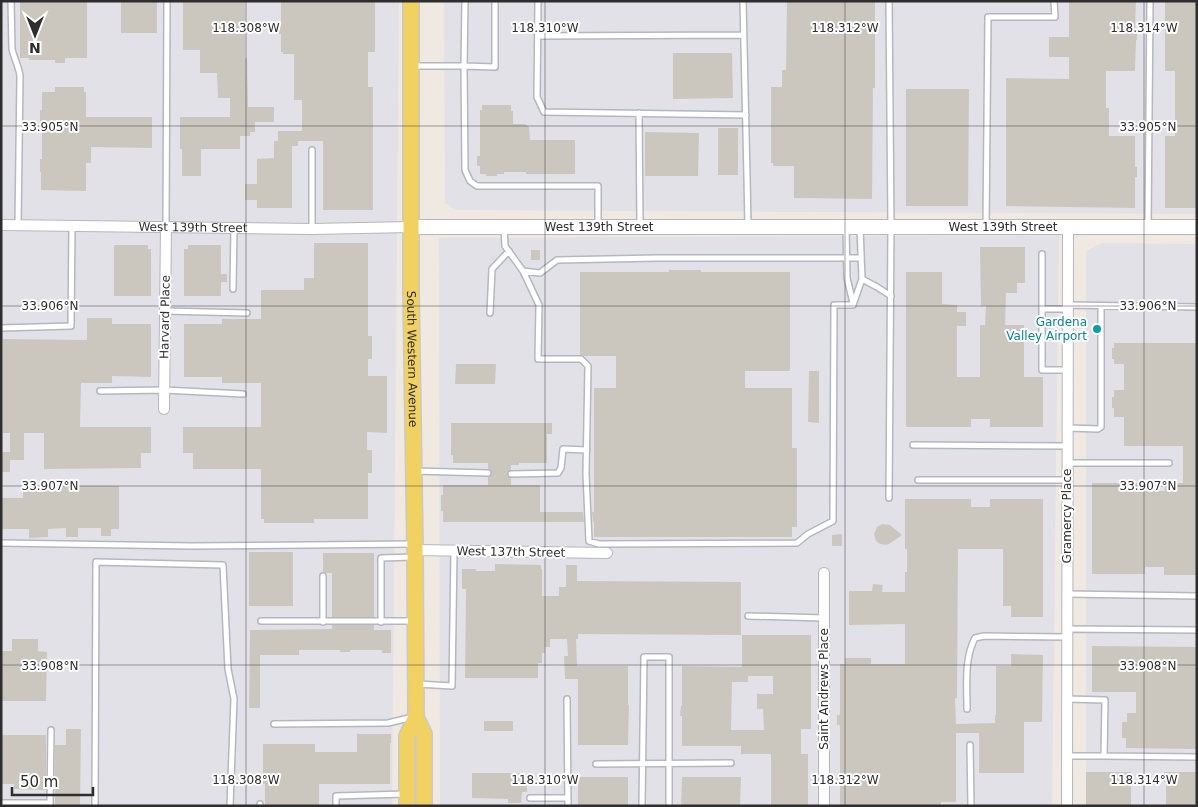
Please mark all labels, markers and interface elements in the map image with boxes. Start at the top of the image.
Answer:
north arrow [10,10,60,60]
text: 118.308°W [212,21,280,35]
text: 118.310°W [511,21,579,35]
text: 118.312°W [811,21,879,35]
text: 118.314°W [1110,21,1178,35]
text: N [29,40,41,56]
text: 33.905°N [22,120,78,134]
text: 33.905°N [1120,120,1176,134]
street label: West 139th Street [138,220,248,235]
street label: West 139th Street [545,220,654,234]
street label: West 139th Street [949,220,1058,234]
street label: Harvard Place [157,275,173,359]
street label: South Western Avenue [404,291,420,427]
text: 33.906°N [22,299,78,313]
text: 33.906°N [1120,299,1176,313]
place label: Gardena Valley Airport [1006,315,1087,343]
marker: Gardena Valley Airport [1091,323,1103,335]
street label: Gramercy Place [1060,469,1074,563]
text: 33.907°N [22,479,78,493]
text: 33.907°N [1120,479,1176,493]
street label: West 137th Street [456,544,566,560]
street label: Saint Andrews Place [817,628,831,750]
text: 33.908°N [22,659,78,673]
text: 33.908°N [1120,659,1176,673]
scale bar [12,764,94,796]
text: 50 m [20,773,58,791]
text: 118.308°W [212,773,280,787]
text: 118.310°W [511,773,579,787]
text: 118.312°W [811,773,879,787]
text: 118.314°W [1110,773,1178,787]

